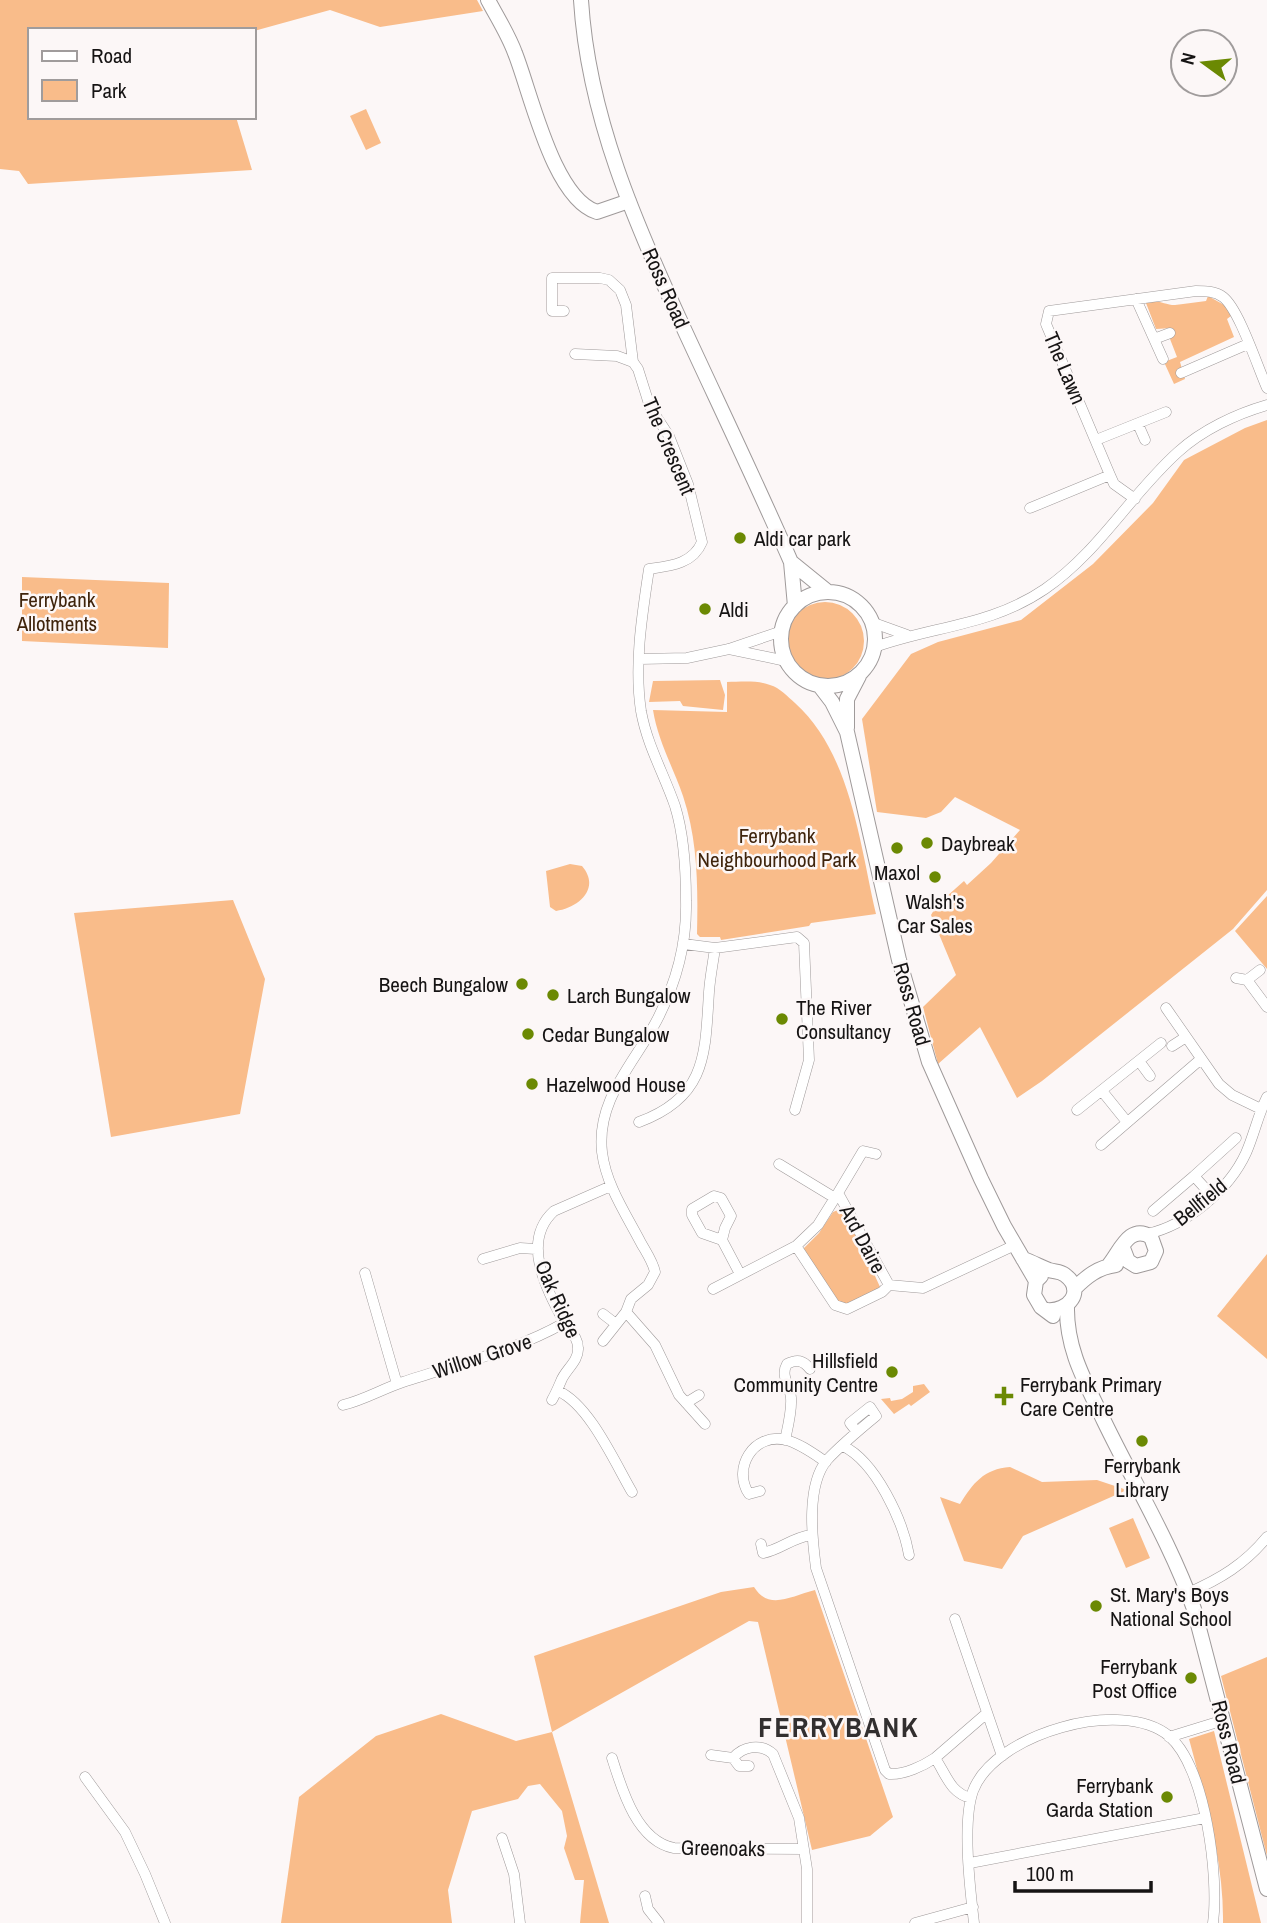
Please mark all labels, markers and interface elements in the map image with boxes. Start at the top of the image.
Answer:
legend [28,28,256,119]
north arrow [1169,28,1239,98]
text: Road [91,41,132,70]
text: N [1174,50,1202,67]
text: Park [91,76,127,105]
street label: Ross Road [635,243,697,333]
street label: The Lawn [1037,328,1093,408]
street label: The Crescent [635,393,703,499]
place label: Aldi car park [753,524,851,553]
marker: Aldi car park [732,530,748,546]
park label: Ferrybank Allotments [16,585,97,638]
place label: Aldi [718,595,749,624]
marker: Aldi [697,601,713,617]
park label: Ferrybank Neighbourhood Park [698,821,857,874]
place label: Daybreak [941,829,1015,858]
marker: Daybreak [919,835,935,851]
marker: Maxol [889,840,905,856]
place label: Maxol [874,858,920,887]
marker: Walsh's Car Sales [927,869,943,885]
place label: Walsh's Car Sales [897,887,973,940]
street label: Ross Road [886,959,938,1049]
place label: Beech Bungalow [379,970,509,999]
marker: Beech Bungalow [514,976,530,992]
place label: Larch Bungalow [567,981,691,1010]
marker: Larch Bungalow [545,987,561,1003]
place label: The River Consultancy [796,993,891,1046]
marker: The River Consultancy [774,1011,790,1027]
place label: Cedar Bungalow [542,1020,670,1049]
marker: Cedar Bungalow [520,1026,536,1042]
place label: Hazelwood House [546,1070,686,1099]
marker: Hazelwood House [524,1076,540,1092]
street label: Bellfield [1167,1171,1233,1233]
street label: Ard Daire [832,1199,893,1278]
street label: Oak Ridge [528,1255,588,1343]
street label: Willow Grove [429,1326,535,1386]
place label: Hillsfield Community Centre [733,1346,878,1399]
marker: Hillsfield Community Centre [884,1364,900,1380]
place label: Ferrybank Primary Care Centre [1020,1370,1162,1423]
marker: Ferrybank Primary Care Centre [994,1386,1014,1406]
marker: Ferrybank Library [1134,1433,1150,1449]
place label: Ferrybank Library [1104,1451,1181,1504]
place label: St. Mary's Boys National School [1110,1580,1232,1633]
marker: St. Mary's Boys National School [1088,1598,1104,1614]
place label: Ferrybank Post Office [1092,1652,1177,1705]
marker: Ferrybank Post Office [1183,1670,1199,1686]
street label: Ross Road [1205,1697,1253,1787]
district label: FERRYBANK [758,1708,920,1746]
place label: Ferrybank Garda Station [1046,1771,1153,1824]
marker: Ferrybank Garda Station [1159,1789,1175,1805]
street label: Greenoaks [681,1833,765,1863]
scale bar [1015,1850,1152,1894]
text: 100 m [1026,1859,1074,1888]

